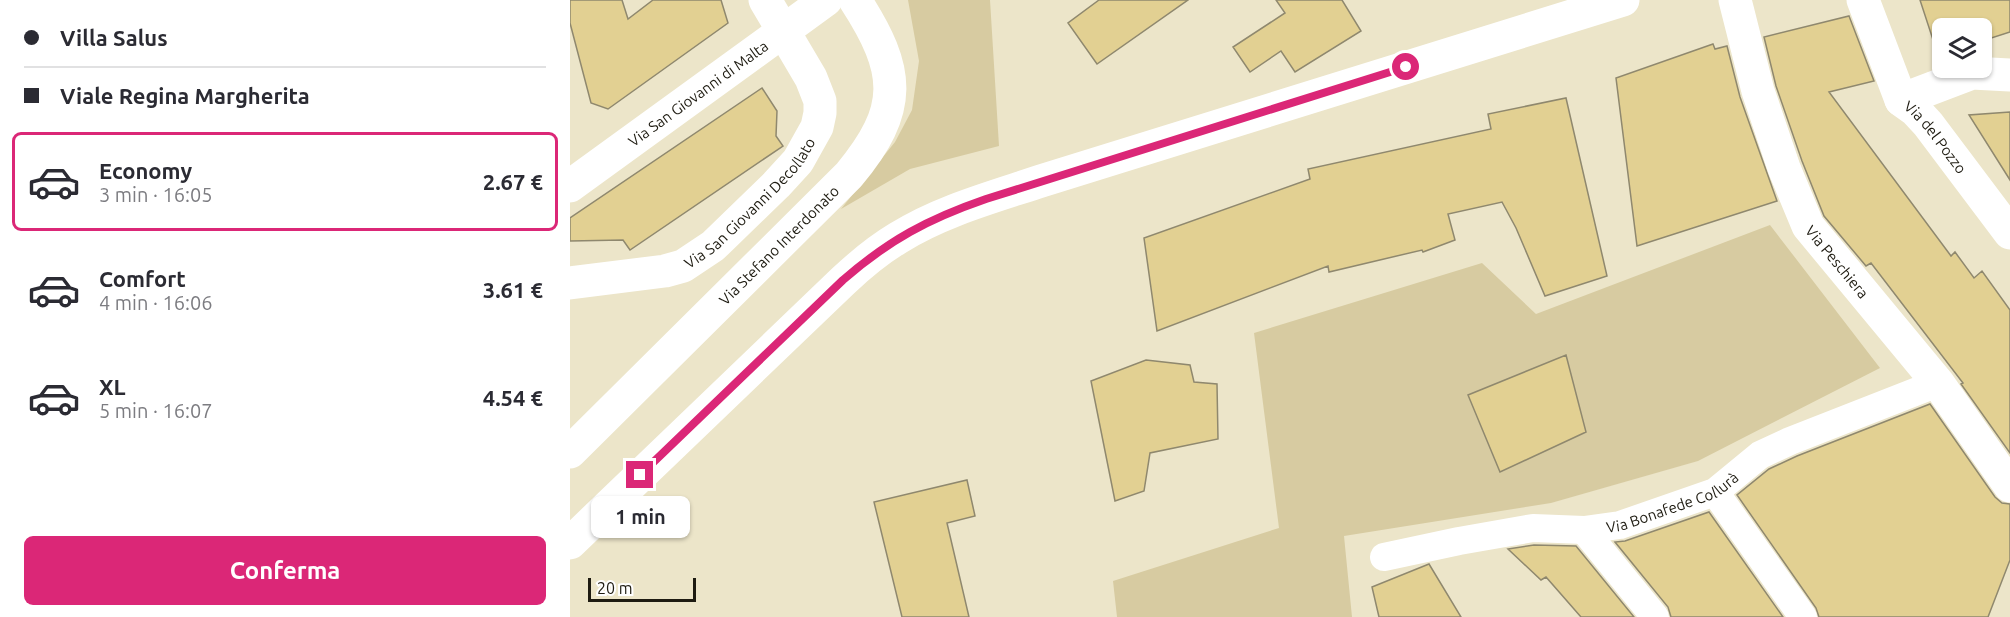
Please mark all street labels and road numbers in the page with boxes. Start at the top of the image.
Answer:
street label: Via San Giovanni di Malta [625,37,771,149]
street label: Via del Pozzo [1901,97,1970,176]
street label: Via San Giovanni Decollato [681,134,818,271]
street label: Via Stefano Interdonato [715,182,842,308]
street label: Via Peschiera [1802,222,1872,301]
street label: Via Bonafede Collurà [1605,468,1741,535]

